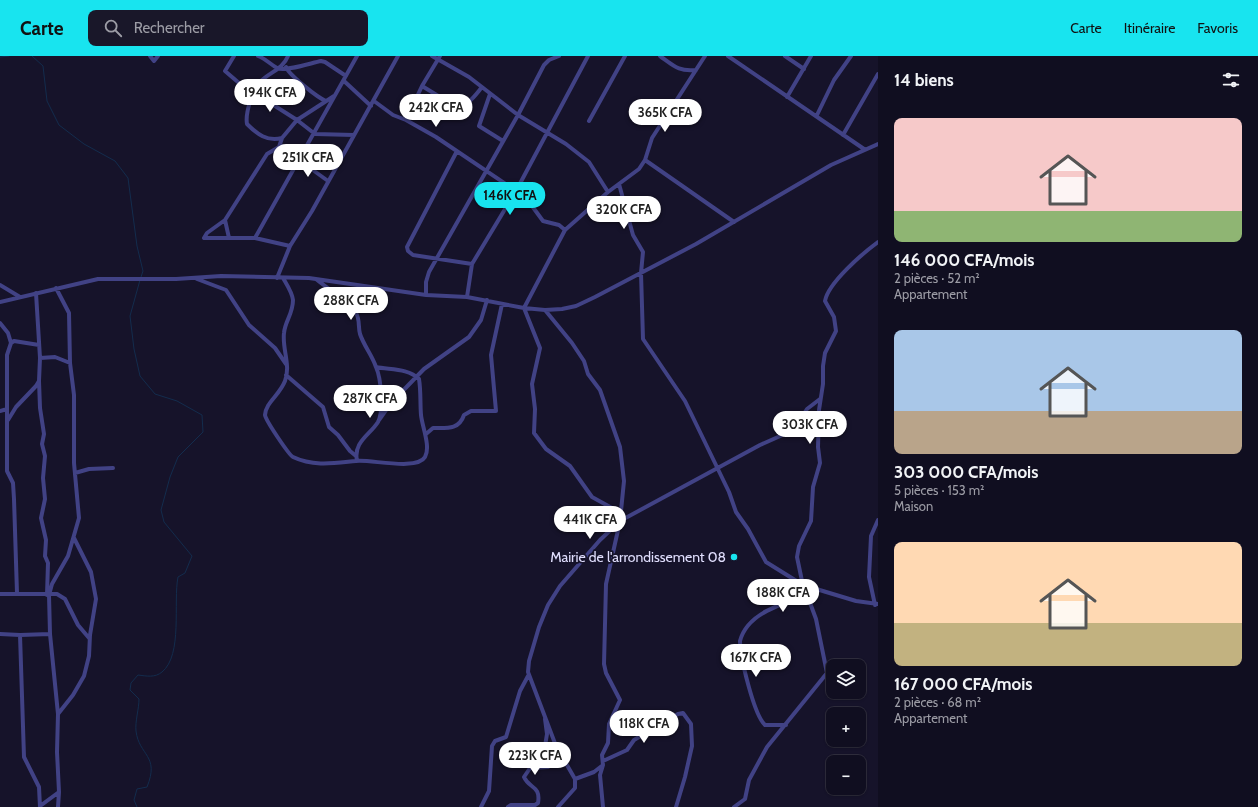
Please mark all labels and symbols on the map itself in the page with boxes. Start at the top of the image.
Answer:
pin: 194K CFA [229,79,311,113]
pin: 242K CFA [395,94,477,128]
pin: 365K CFA [624,99,706,133]
pin: 251K CFA [267,144,349,178]
pin: 146K CFA [469,182,551,216]
pin: 320K CFA [583,196,665,230]
pin: 288K CFA [310,287,392,321]
pin: 287K CFA [329,385,411,419]
pin: 303K CFA [769,411,851,445]
pin: 441K CFA [549,506,631,540]
place label: Mairie de l'arrondissement 08 [550,548,726,566]
marker: Mairie de l'arrondissement 08 [729,552,739,562]
pin: 188K CFA [742,579,824,613]
pin: 167K CFA [715,644,797,678]
pin: 118K CFA [603,710,685,744]
pin: 223K CFA [494,742,576,776]

